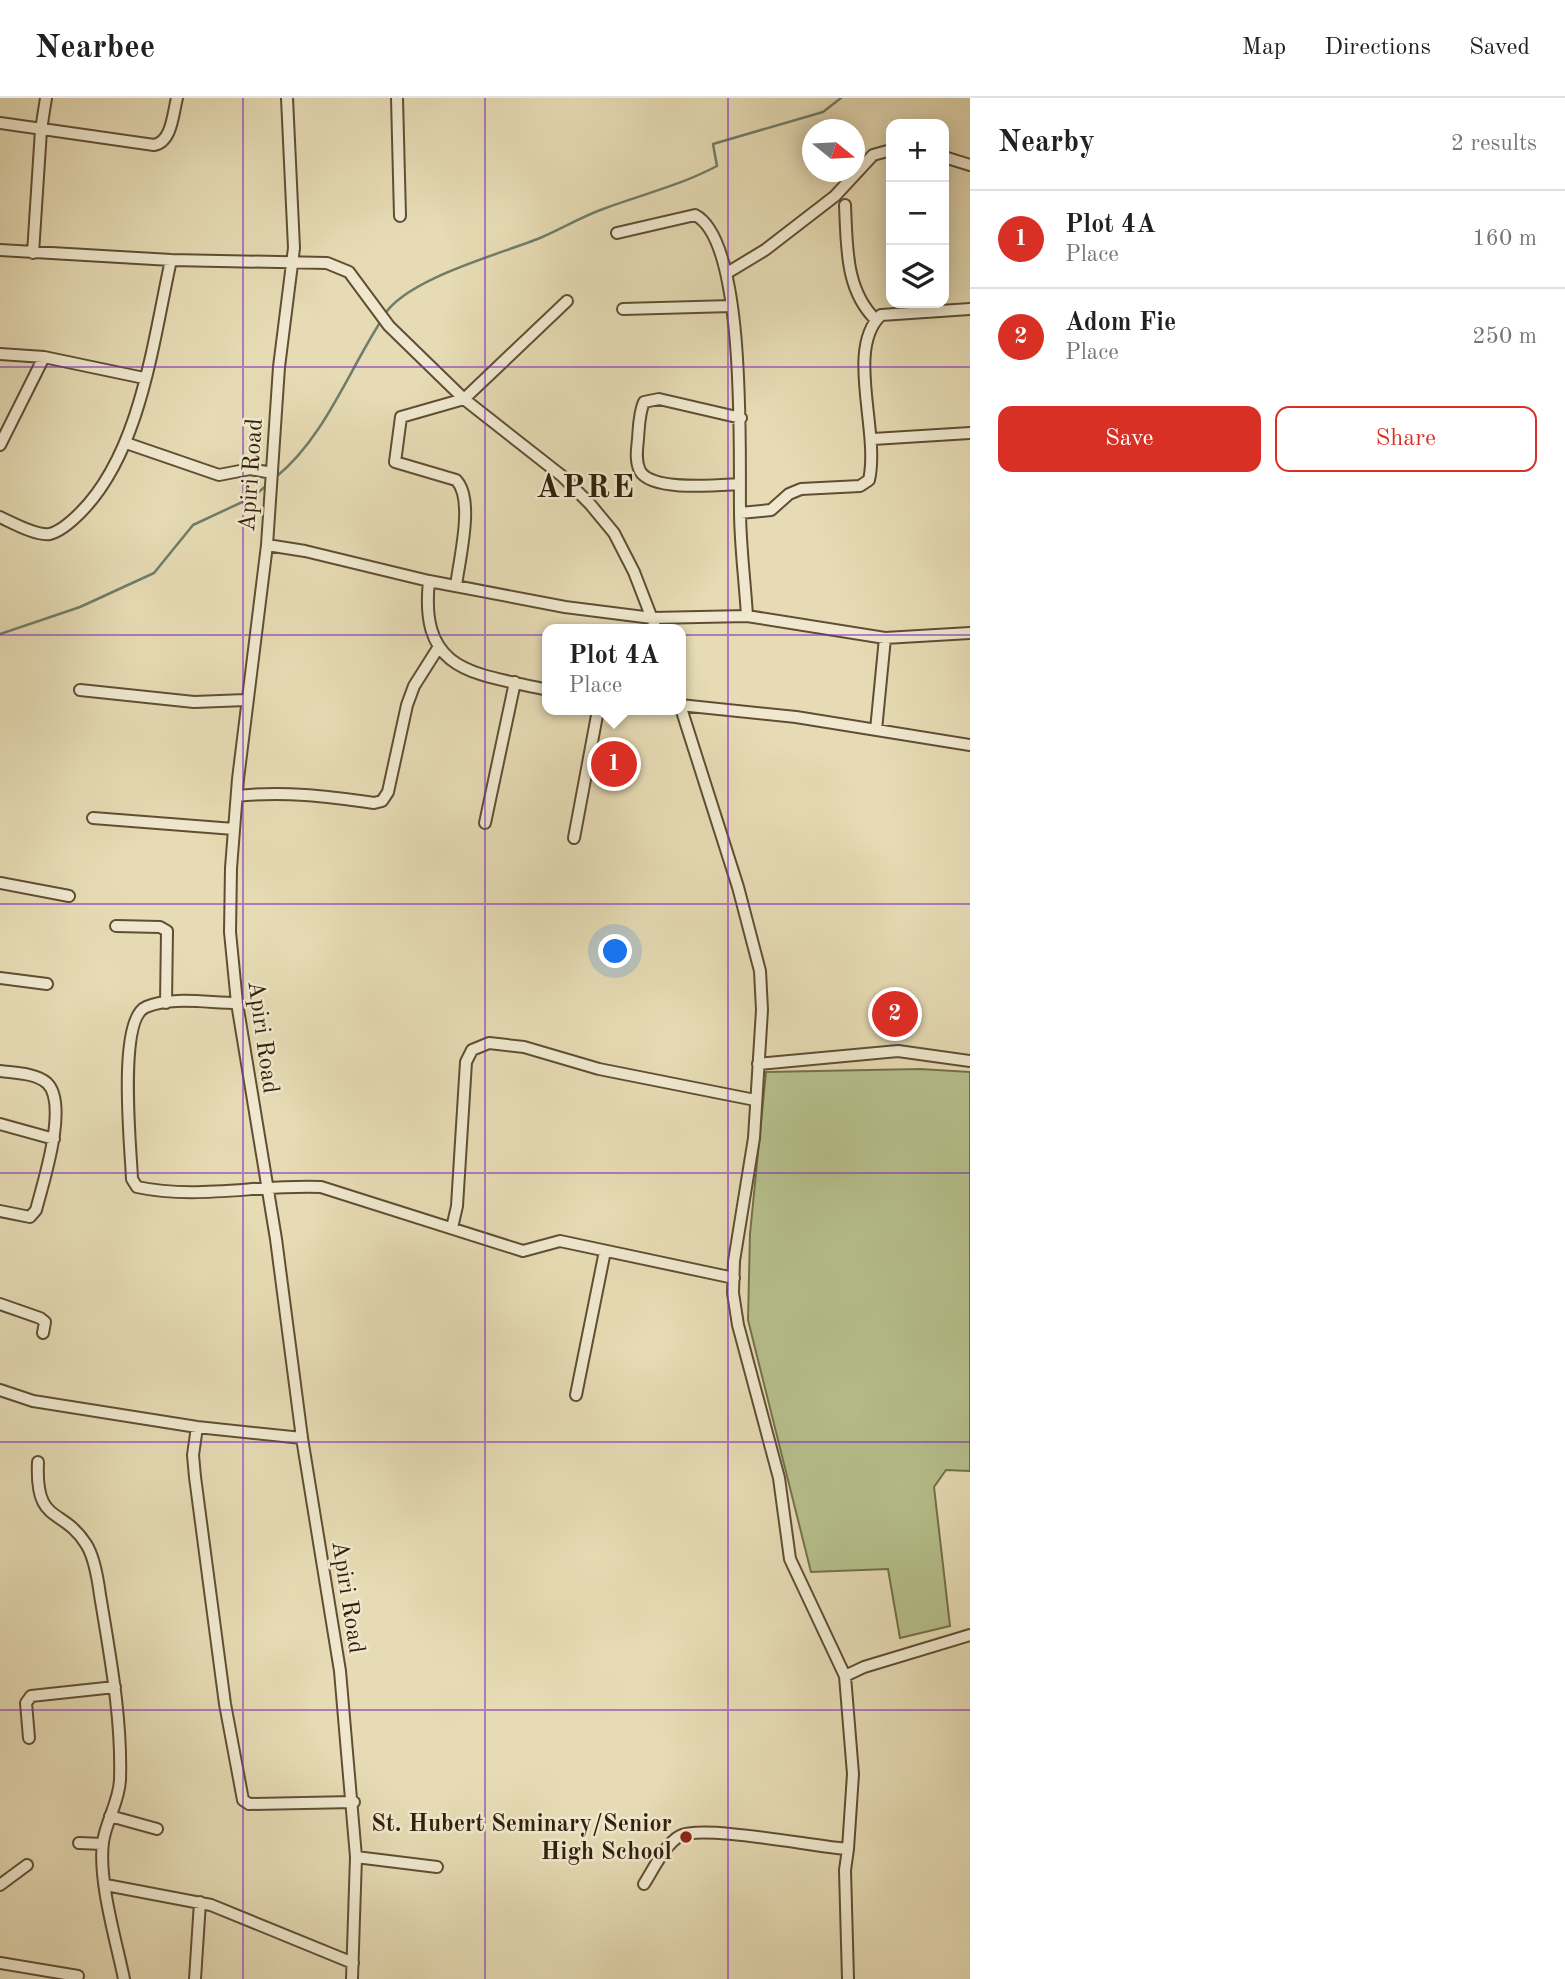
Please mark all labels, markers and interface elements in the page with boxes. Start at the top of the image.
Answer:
text: Nearbee [35,32,155,65]
text: Map [1242,36,1286,60]
text: Directions [1324,36,1431,60]
text: Saved [1469,36,1530,60]
north arrow [802,119,865,182]
map controls [886,119,949,308]
button: + [886,119,949,182]
text: Nearby [998,128,1095,158]
text: 2 results [1451,132,1537,155]
button: − [886,182,949,245]
text: Plot 4A [1065,212,1156,238]
text: 1 [1014,227,1028,250]
text: 160 m [1472,227,1537,250]
text: Place [1065,243,1119,266]
button: layers [886,245,949,308]
text: Adom Fie [1065,310,1176,336]
text: 2 [1014,325,1028,348]
text: 250 m [1472,325,1537,348]
text: Place [1065,341,1119,364]
button: Save [998,406,1261,472]
button: Share [1275,406,1537,472]
street label: Apiri Road [236,418,268,533]
district label: APRE [536,473,636,505]
popup [542,624,686,715]
text: Plot 4A [569,643,659,669]
text: Place [569,674,622,697]
pin: 1 [591,738,637,790]
your location [598,934,632,968]
street label: Apiri Road [242,979,282,1095]
pin: 2 [872,988,918,1040]
street label: Apiri Road [326,1539,368,1655]
place label: St. Hubert Seminary/Senior High School [371,1813,672,1865]
marker: St. Hubert Seminary/Senior High School [678,1829,694,1845]

